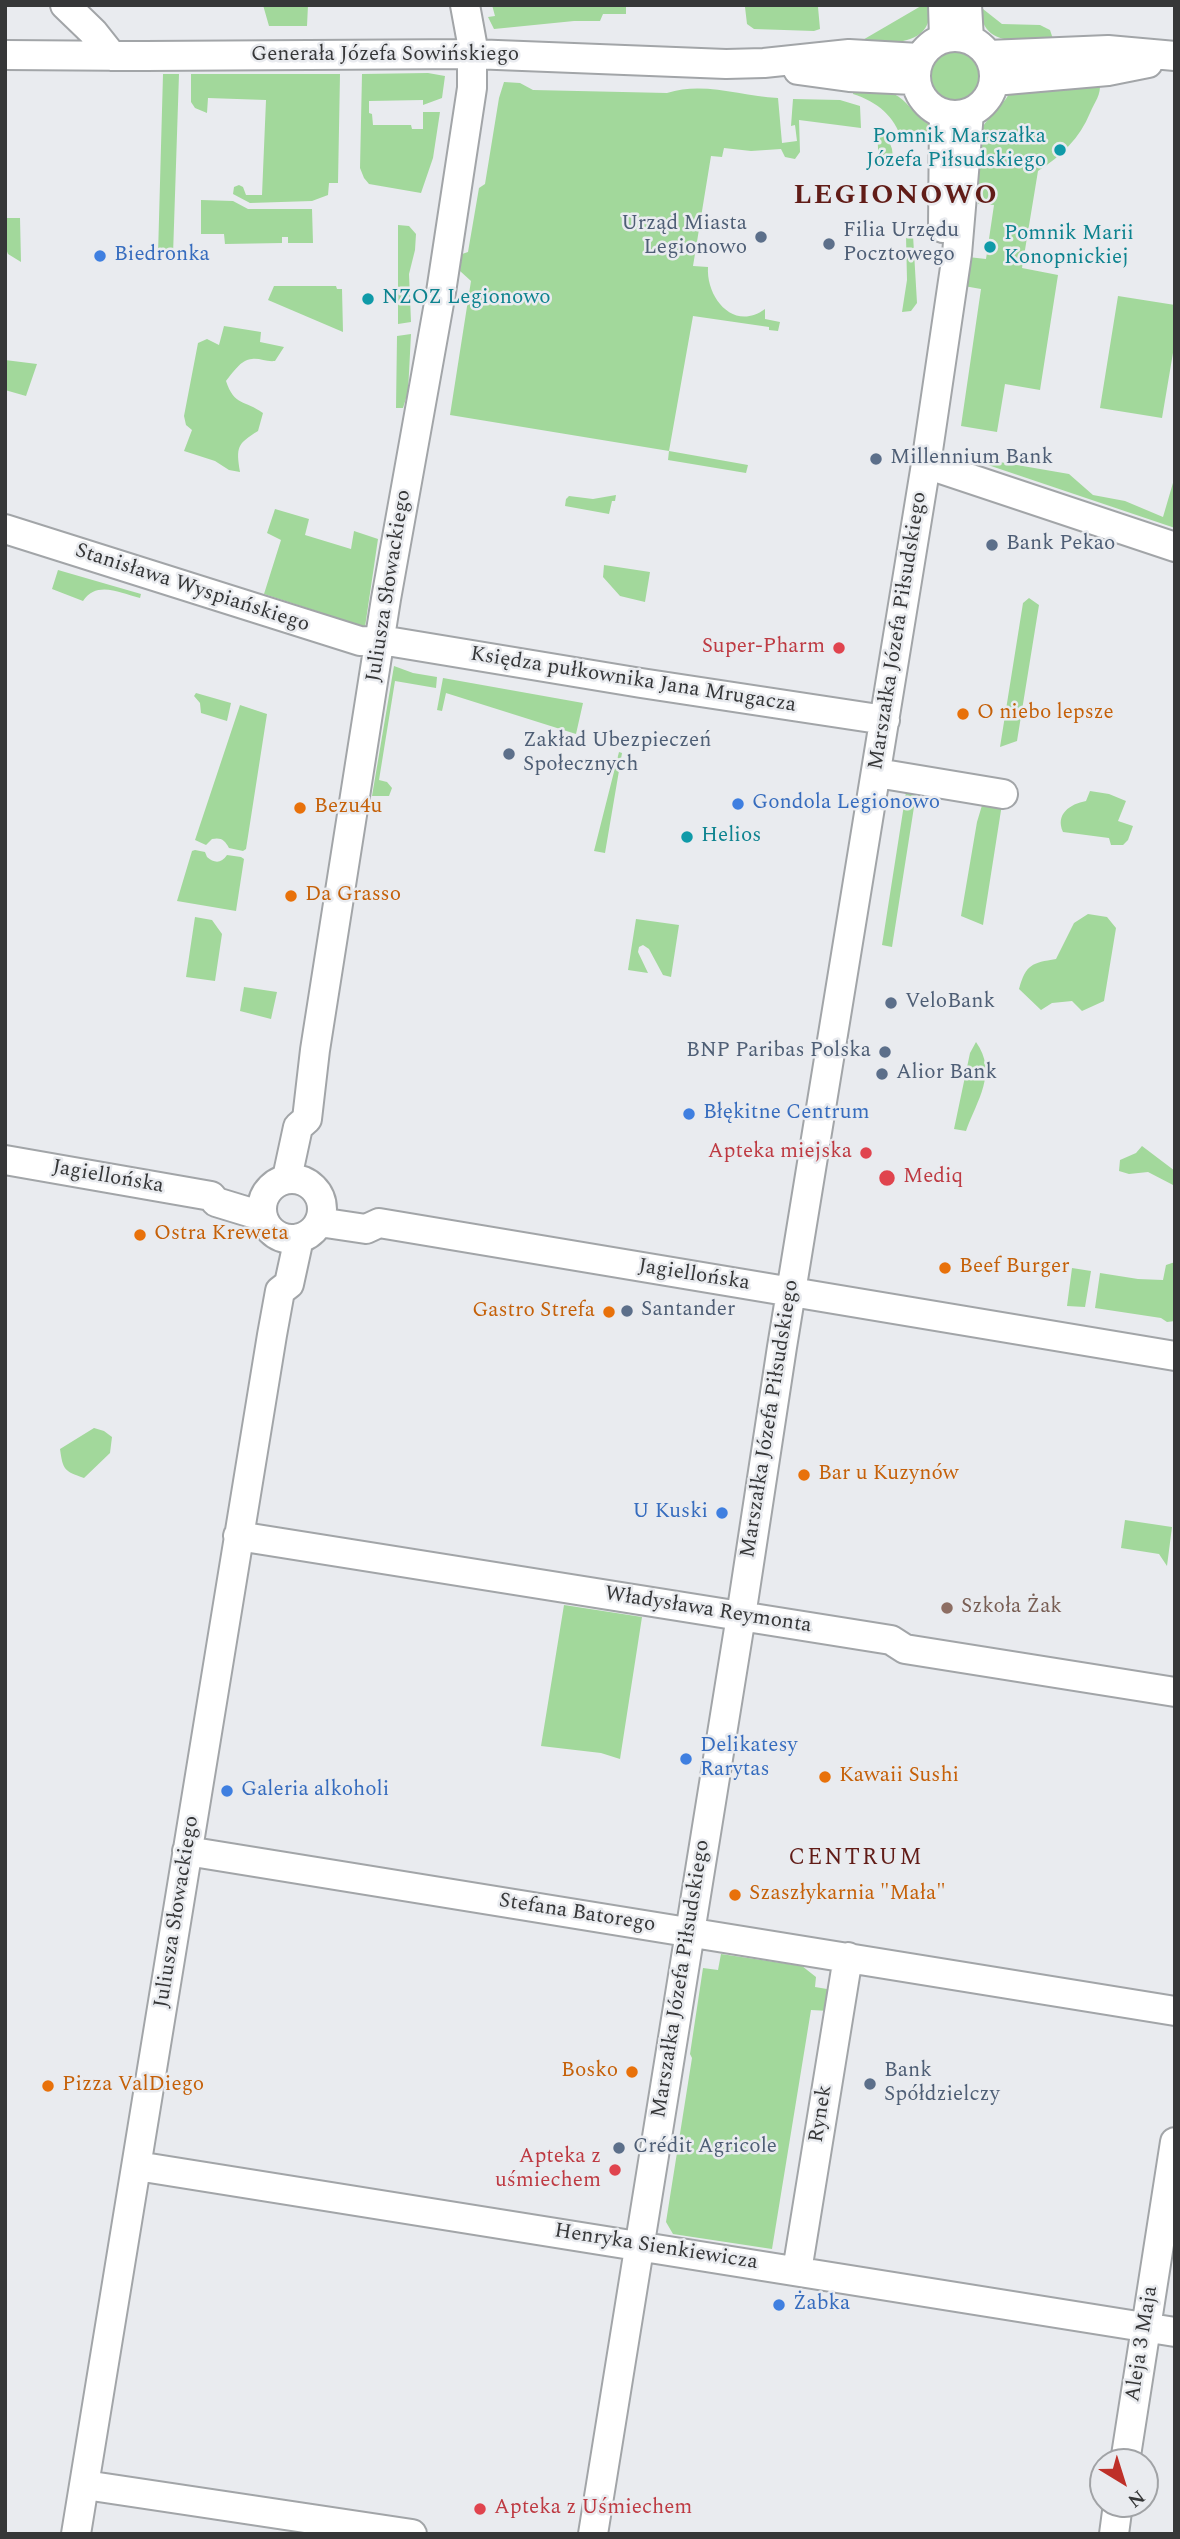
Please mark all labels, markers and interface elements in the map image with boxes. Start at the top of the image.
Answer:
street label: Generała Józefa Sowińskiego [251,43,519,69]
place label: Pomnik Marszałka Józefa Piłsudskiego [866,125,1046,175]
marker: Pomnik Marszałka Józefa Piłsudskiego [1052,142,1068,158]
district label: LEGIONOWO [795,181,997,215]
place label: Urząd Miasta Legionowo [621,212,747,262]
place label: Filia Urzędu Pocztowego [843,219,959,269]
place label: Pomnik Marii Konopnickiej [1004,222,1134,272]
marker: Urząd Miasta Legionowo [753,229,769,245]
marker: Filia Urzędu Pocztowego [821,236,837,252]
marker: Pomnik Marii Konopnickiej [982,239,998,255]
place label: Biedronka [114,243,210,269]
marker: Biedronka [92,248,108,264]
place label: NZOZ Legionowo [382,286,551,312]
marker: NZOZ Legionowo [360,291,376,307]
place label: Millennium Bank [890,446,1053,472]
marker: Millennium Bank [868,451,884,467]
street label: Juliusza Słowackiego [362,488,418,684]
street label: Marszałka Józefa Piłsudskiego [865,490,933,772]
place label: Bank Pekao [1006,532,1115,558]
marker: Bank Pekao [984,537,1000,553]
street label: Stanisława Wyspiańskiego [72,539,312,639]
place label: Super-Pharm [702,635,825,661]
marker: Super-Pharm [831,640,847,656]
street label: Księdza pułkownika Jana Mrugacza [468,643,798,719]
place label: O niebo lepsze [977,701,1114,727]
marker: O niebo lepsze [955,706,971,722]
place label: Zakład Ubezpieczeń Społecznych [523,729,711,779]
marker: Zakład Ubezpieczeń Społecznych [501,746,517,762]
place label: Gondola Legionowo [752,791,940,817]
place label: Bezu4u [314,795,382,821]
marker: Gondola Legionowo [730,796,746,812]
marker: Bezu4u [292,800,308,816]
place label: Helios [701,824,761,850]
marker: Helios [679,829,695,845]
place label: Da Grasso [305,883,401,909]
marker: Da Grasso [283,888,299,904]
place label: VeloBank [905,990,995,1016]
marker: VeloBank [883,995,899,1011]
place label: BNP Paribas Polska [686,1039,871,1065]
marker: BNP Paribas Polska [877,1044,893,1060]
place label: Alior Bank [896,1061,997,1087]
marker: Alior Bank [874,1066,890,1082]
place label: Błękitne Centrum [703,1101,870,1127]
marker: Błękitne Centrum [681,1106,697,1122]
place label: Apteka miejska [708,1140,852,1166]
marker: Apteka miejska [858,1145,874,1161]
street label: Jagiellońska [50,1156,166,1200]
place label: Mediq [903,1165,963,1191]
marker: Mediq [877,1168,897,1188]
place label: Ostra Kreweta [154,1222,289,1248]
marker: Ostra Kreweta [132,1227,148,1243]
street label: Jagiellońska [636,1255,752,1297]
place label: Beef Burger [959,1255,1069,1281]
marker: Beef Burger [937,1260,953,1276]
street label: Marszałka Józefa Piłsudskiego [737,1278,805,1560]
place label: Santander [641,1298,735,1324]
place label: Gastro Strefa [472,1299,595,1325]
marker: Santander [619,1303,635,1319]
marker: Gastro Strefa [601,1304,617,1320]
place label: Bar u Kuzynów [818,1462,959,1488]
marker: Bar u Kuzynów [796,1467,812,1483]
place label: U Kuski [633,1500,708,1526]
marker: U Kuski [714,1505,730,1521]
street label: Władysława Reymonta [603,1582,813,1640]
place label: Szkoła Żak [961,1595,1062,1621]
marker: Szkoła Żak [939,1600,955,1616]
place label: Delikatesy Rarytas [700,1734,798,1784]
marker: Delikatesy Rarytas [678,1751,694,1767]
place label: Kawaii Sushi [839,1764,959,1790]
marker: Kawaii Sushi [817,1769,833,1785]
place label: Galeria alkoholi [241,1778,389,1804]
marker: Galeria alkoholi [219,1783,235,1799]
street label: Juliusza Słowackiego [150,1814,206,2010]
street label: Marszałka Józefa Piłsudskiego [648,1838,716,2120]
district label: CENTRUM [789,1845,923,1873]
place label: Szaszłykarnia "Mała" [749,1882,946,1908]
marker: Szaszłykarnia "Mała" [727,1887,743,1903]
street label: Stefana Batorego [497,1889,657,1939]
place label: Bosko [561,2059,618,2085]
place label: Bank Spółdzielczy [884,2059,1000,2109]
marker: Bosko [624,2064,640,2080]
place label: Pizza ValDiego [62,2073,204,2099]
marker: Bank Spółdzielczy [862,2076,878,2092]
marker: Pizza ValDiego [40,2078,56,2094]
street label: Rynek [805,2083,839,2145]
place label: Crédit Agricole [633,2135,777,2161]
marker: Crédit Agricole [611,2140,627,2156]
place label: Apteka z uśmiechem [495,2145,601,2195]
marker: Apteka z uśmiechem [607,2162,623,2178]
street label: Henryka Sienkiewicza [552,2219,760,2277]
street label: Aleja 3 Maja [1121,2284,1165,2404]
place label: Żabka [793,2292,850,2318]
marker: Żabka [771,2297,787,2313]
north arrow [1089,2448,1159,2518]
text: N [1121,2482,1151,2515]
place label: Apteka z Uśmiechem [494,2496,692,2522]
marker: Apteka z Uśmiechem [472,2501,488,2517]

